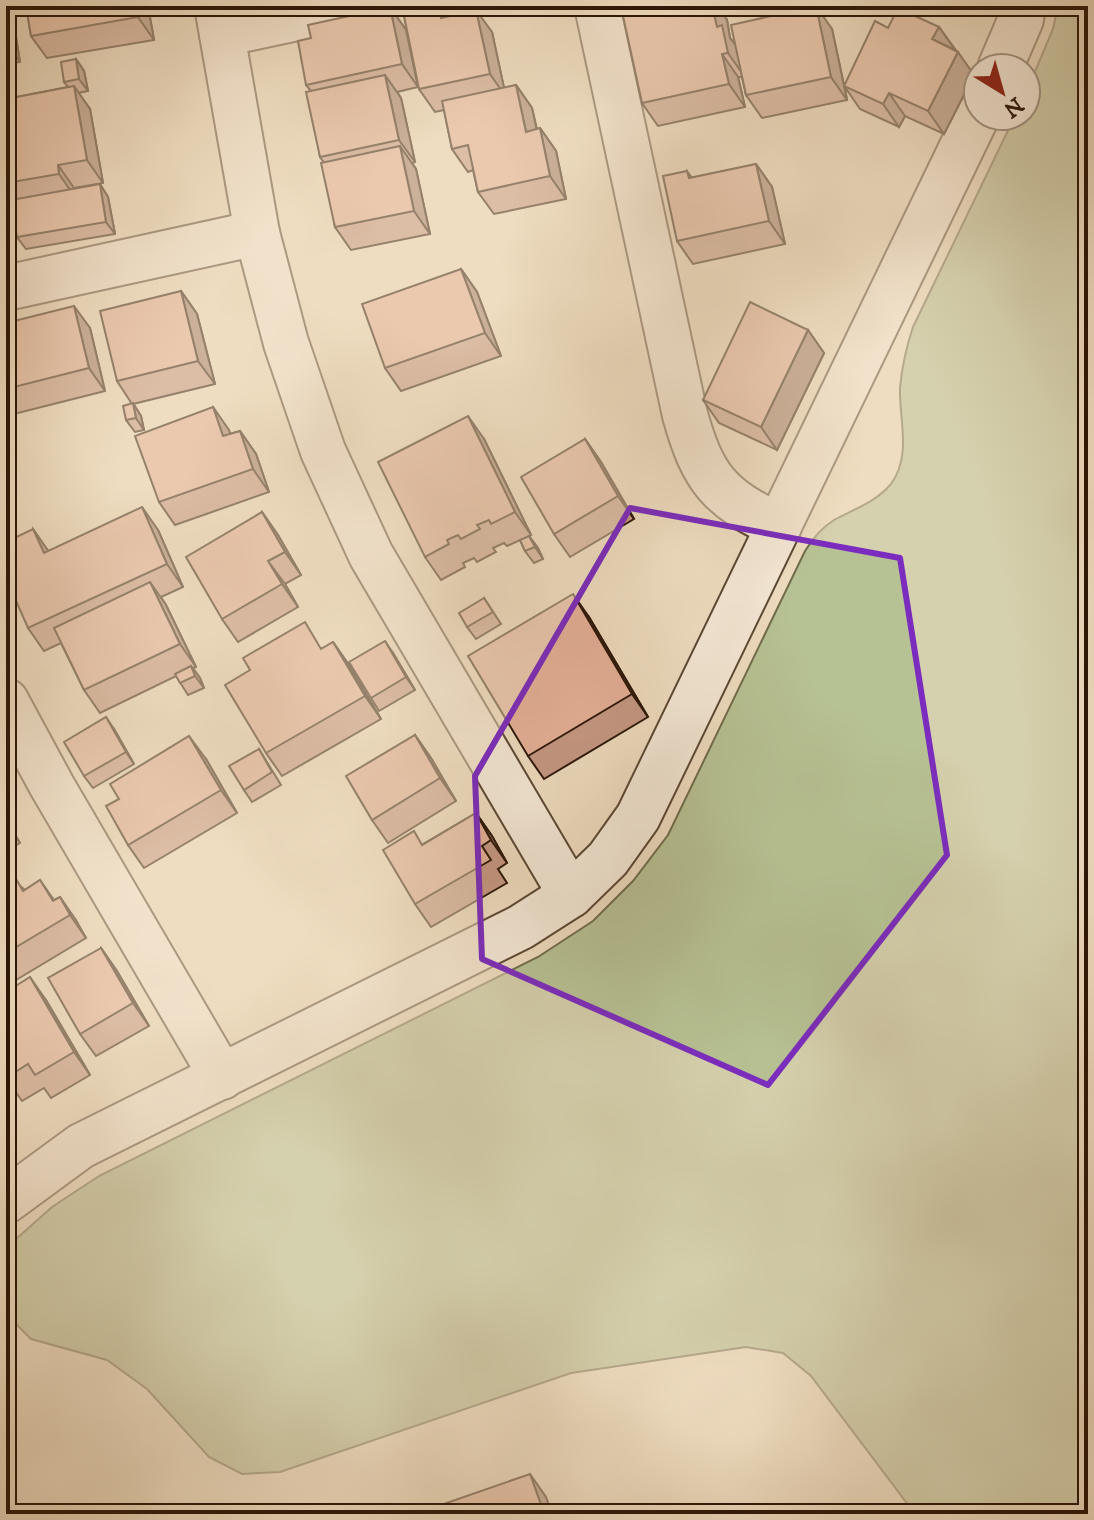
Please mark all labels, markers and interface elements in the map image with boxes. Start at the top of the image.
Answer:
north arrow [962,52,1042,132]
text: N [998,91,1028,123]

